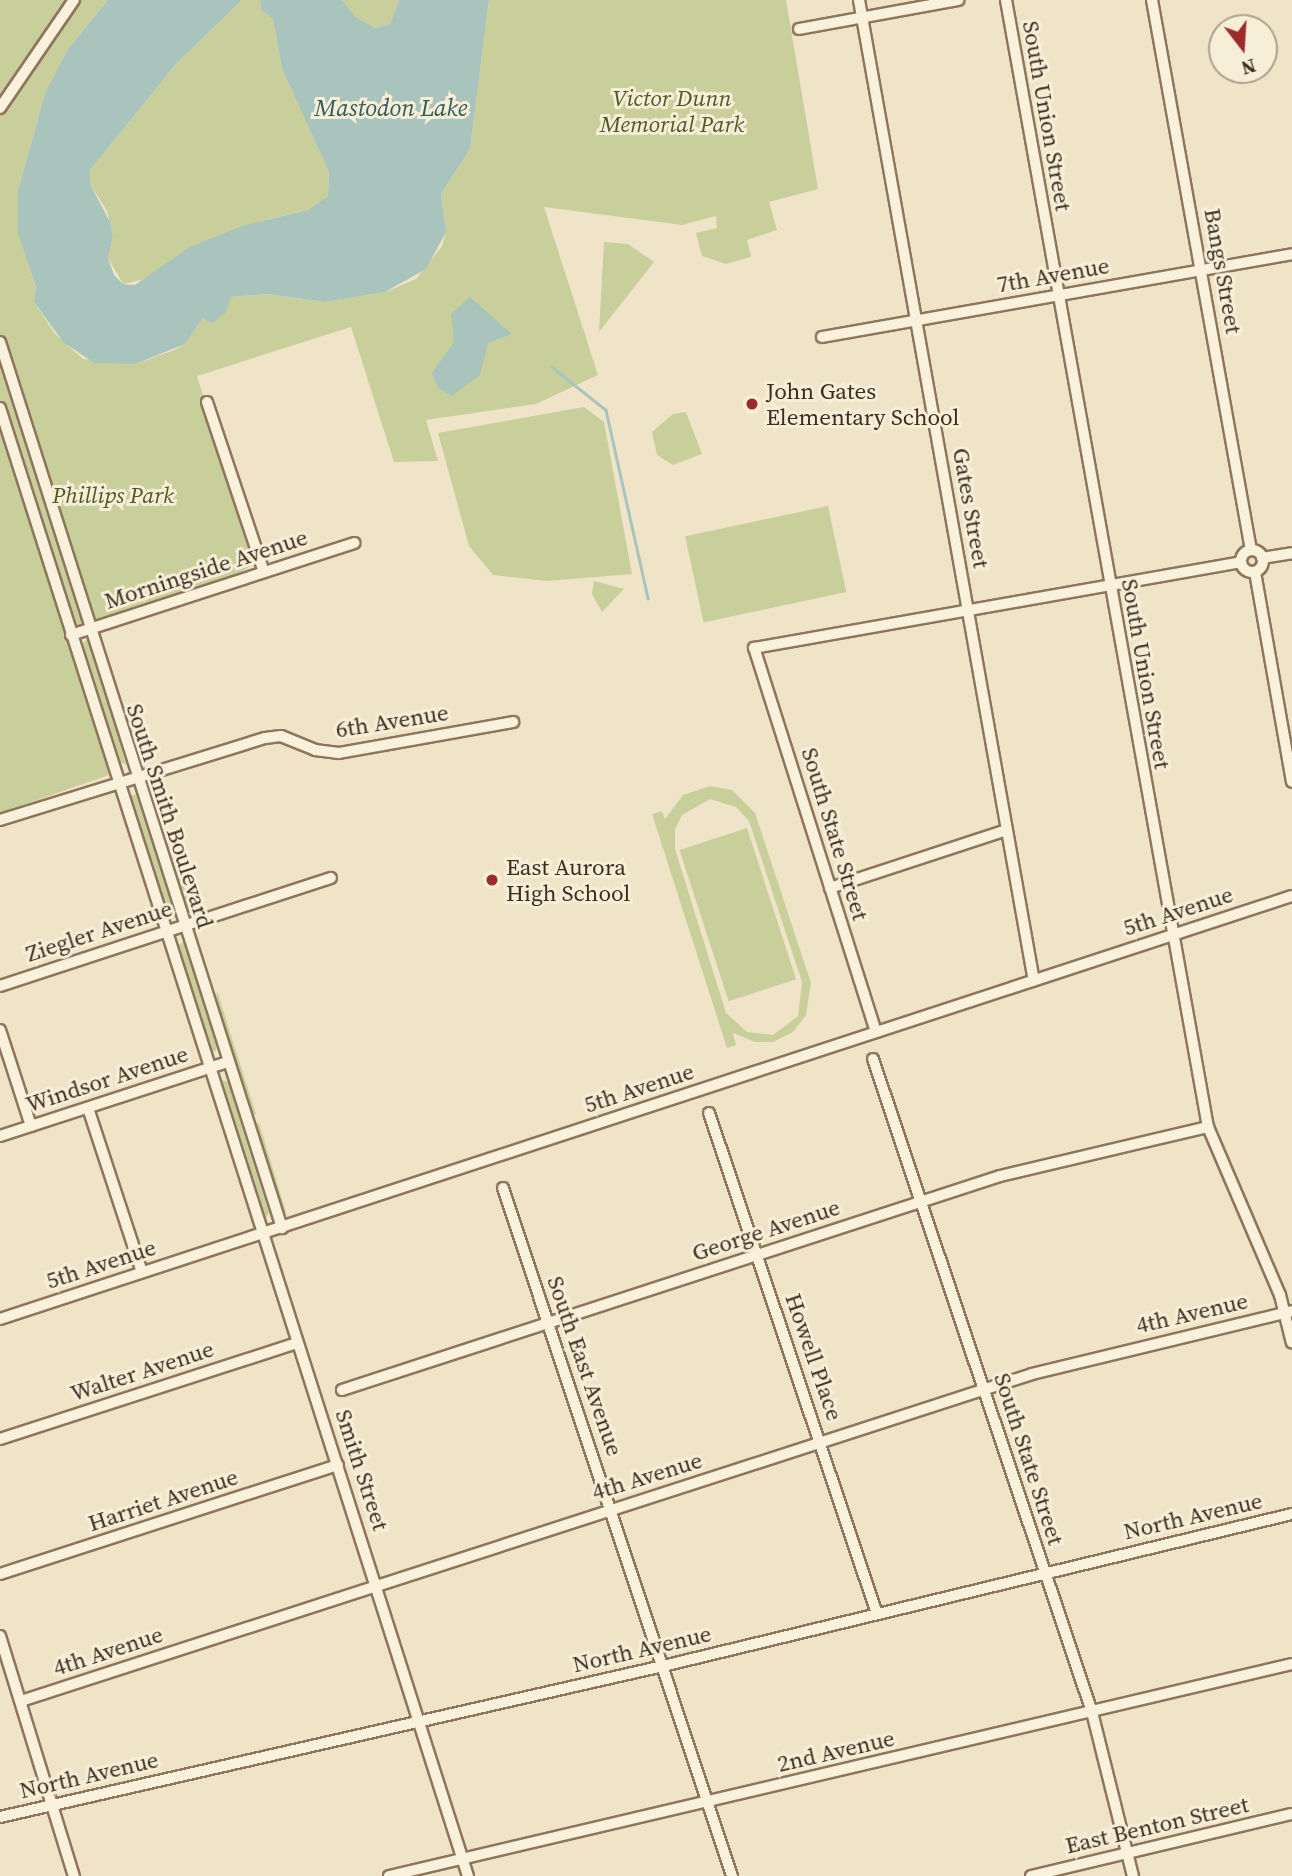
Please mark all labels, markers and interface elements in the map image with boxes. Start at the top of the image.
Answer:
north arrow [1208,14,1278,84]
street label: South Union Street [1017,19,1077,213]
text: N [1238,53,1259,82]
park label: Victor Dunn Memorial Park [600,84,744,138]
water label: Mastodon Lake [315,94,467,122]
street label: Bangs Street [1198,206,1248,336]
street label: 7th Avenue [995,252,1111,298]
place label: John Gates Elementary School [766,377,959,431]
marker: John Gates Elementary School [744,396,760,412]
street label: Gates Street [947,446,995,570]
park label: Phillips Park [52,481,174,509]
street label: Morningside Avenue [101,523,311,615]
street label: South Union Street [1116,577,1176,771]
street label: 6th Avenue [334,698,450,744]
street label: South Smith Boulevard [121,700,219,932]
street label: South State Street [796,744,874,924]
place label: East Aurora High School [506,853,630,907]
marker: East Aurora High School [484,872,500,888]
street label: 5th Avenue [1120,880,1236,942]
street label: Ziegler Avenue [22,894,176,968]
street label: Windsor Avenue [23,1040,191,1118]
street label: 5th Avenue [581,1057,697,1119]
street label: George Avenue [689,1193,843,1267]
street label: 5th Avenue [43,1233,159,1295]
street label: South East Avenue [541,1273,629,1459]
street label: 4th Avenue [1134,1287,1250,1339]
street label: Howell Place [779,1290,849,1424]
street label: Walter Avenue [67,1335,217,1407]
street label: South State Street [988,1370,1070,1548]
street label: Smith Street [329,1406,395,1534]
street label: 4th Avenue [589,1446,705,1506]
street label: Harriet Avenue [85,1463,241,1537]
street label: North Avenue [1121,1487,1265,1545]
street label: 4th Avenue [50,1620,166,1682]
street label: North Avenue [570,1620,714,1678]
street label: 2nd Avenue [775,1724,897,1778]
street label: North Avenue [17,1746,161,1804]
street label: East Benton Street [1063,1790,1251,1860]

